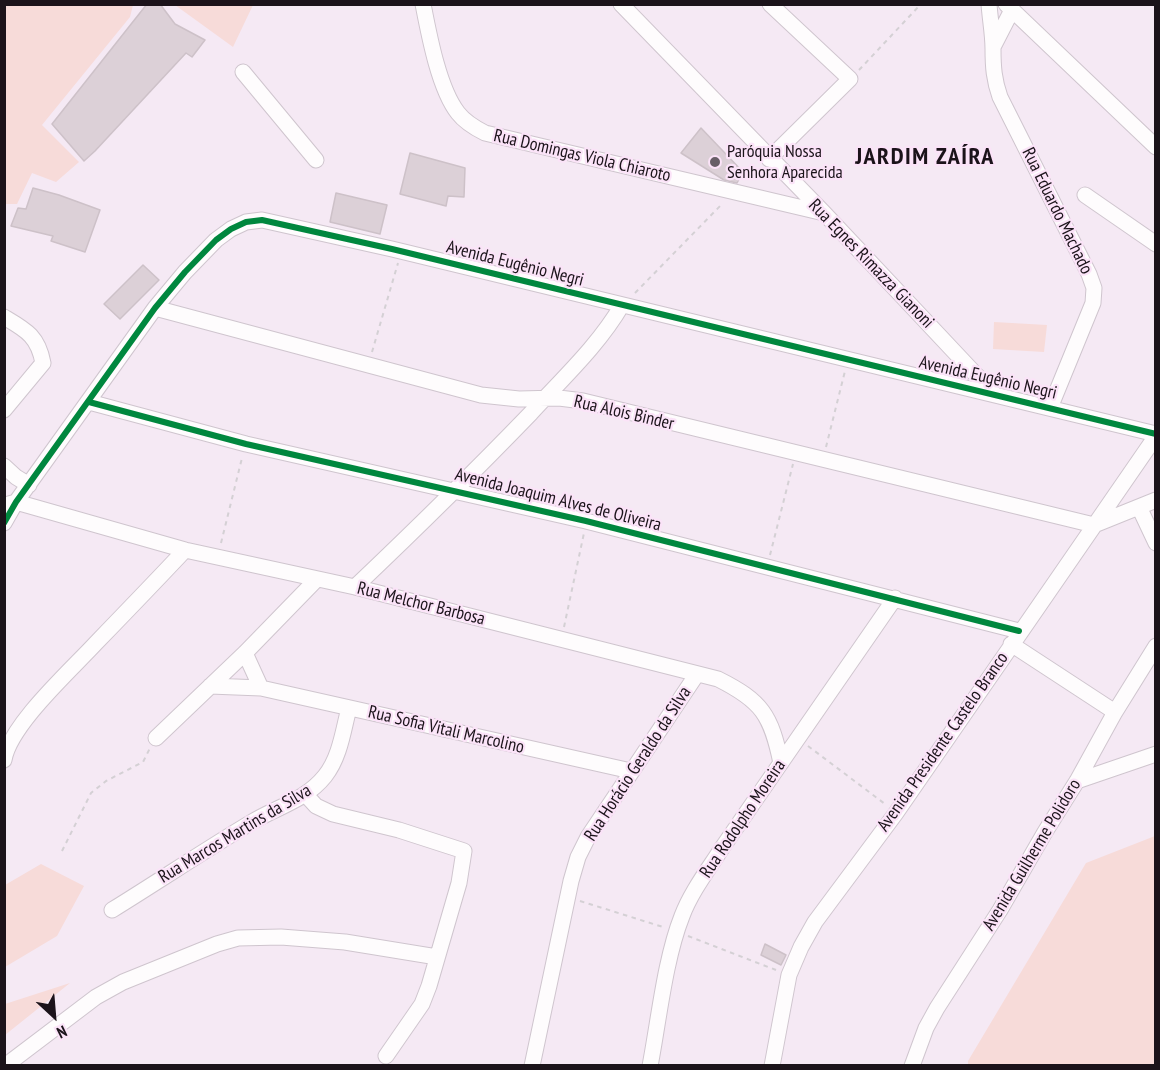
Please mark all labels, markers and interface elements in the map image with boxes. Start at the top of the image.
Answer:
street label: Rua Domingas Viola Chiaroto [491,125,673,187]
place label: Paróquia Nossa Senhora Aparecida [727,141,843,184]
district label: JARDIM ZAÍRA [855,143,995,171]
street label: Rua Eduardo Machado [1017,144,1097,278]
marker: Paróquia Nossa Senhora Aparecida [708,155,722,169]
street label: Rua Egnes Rimazza Gianoni [804,195,938,333]
street label: Avenida Eugênio Negri [444,236,586,292]
street label: Avenida Eugênio Negri [917,352,1059,404]
street label: Rua Alois Binder [572,391,676,435]
street label: Avenida Joaquim Alves de Oliveira [453,464,663,536]
street label: Rua Melchor Barbosa [355,578,487,630]
street label: Avenida Presidente Castelo Branco [873,648,1013,836]
street label: Rua Horácio Geraldo da Silva [580,683,696,845]
street label: Rua Sofia Vitali Marcolino [366,702,526,758]
street label: Rua Rodolpho Moreira [695,756,791,882]
street label: Avenida Guilherme Polidoro [978,775,1086,935]
street label: Rua Marcos Martins da Silva [155,780,315,888]
north arrow [24,986,84,1046]
text: N [54,1021,70,1043]

